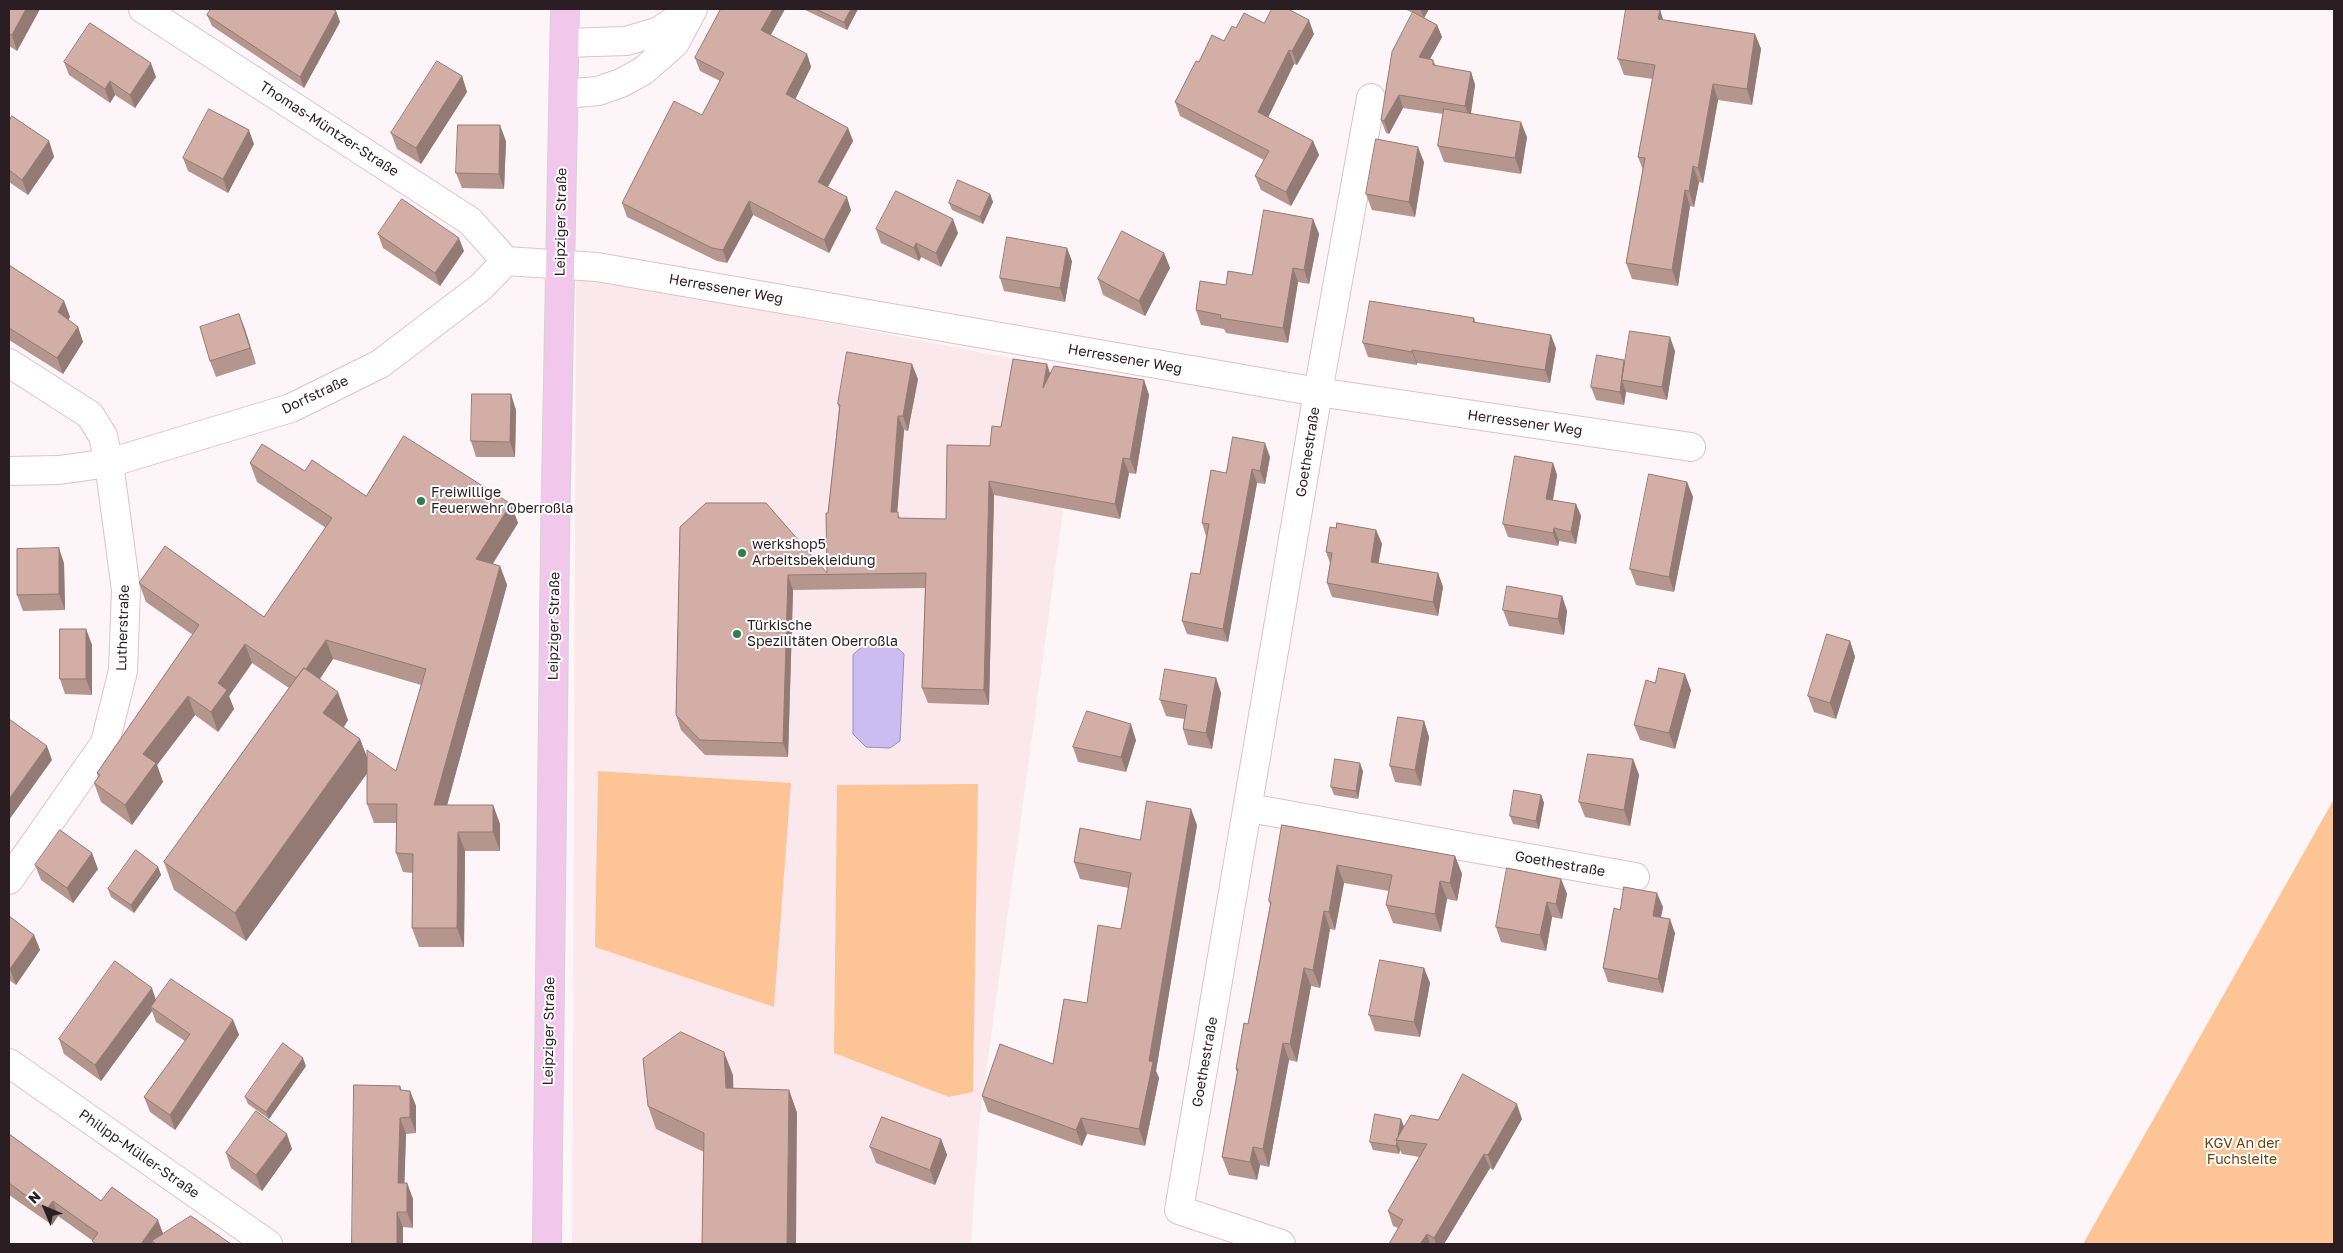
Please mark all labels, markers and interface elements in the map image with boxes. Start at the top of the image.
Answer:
street label: Thomas-Müntzer-Straße [256,78,402,180]
street label: Leipziger Straße [552,168,570,276]
street label: Herressener Weg [667,271,785,307]
street label: Herressener Weg [1066,341,1184,377]
street label: Dorfstraße [279,372,351,418]
street label: Goethestraße [1293,406,1323,498]
street label: Herressener Weg [1466,407,1584,439]
place label: Freiwillige Feuerwehr Oberroßla [431,485,573,518]
marker: Freiwillige Feuerwehr Oberroßla [415,495,427,507]
place label: werkshop5 Arbeitsbekleidung [752,537,875,570]
marker: werkshop5 Arbeitsbekleidung [736,547,748,559]
street label: Leipziger Straße [545,572,563,680]
street label: Lutherstraße [113,585,133,671]
place label: Türkische Spezilitäten Oberroßla [747,618,898,650]
marker: Türkische Spezilitäten Oberroßla [731,628,743,640]
street label: Goethestraße [1514,848,1606,880]
street label: Leipziger Straße [540,977,558,1085]
street label: Goethestraße [1189,1016,1221,1108]
street label: Philipp-Müller-Straße [75,1106,203,1202]
park label: KGV An der Fuchsleite [2204,1136,2280,1168]
north arrow [20,1183,70,1233]
text: N [24,1187,44,1207]

